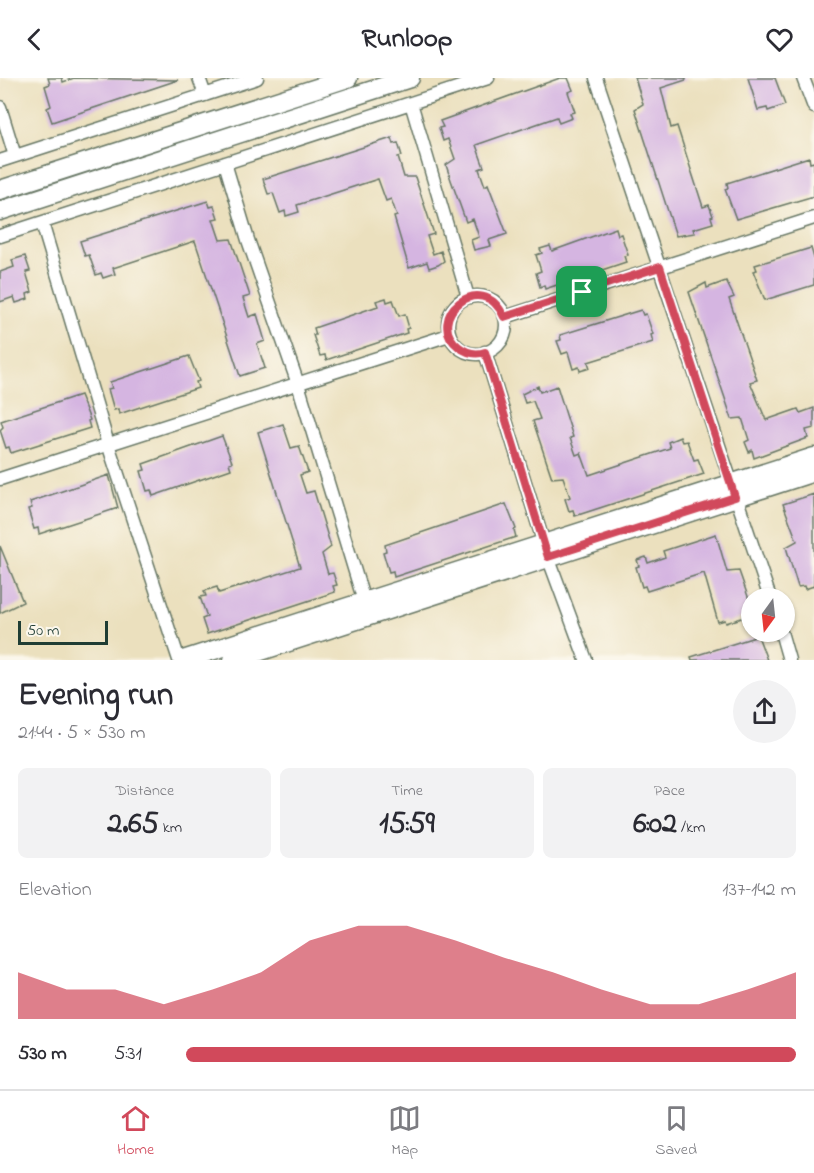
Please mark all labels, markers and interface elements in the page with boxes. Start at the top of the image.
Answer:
text: Runloop [362,20,452,59]
icon: back [18,23,51,56]
icon: heart [763,23,796,56]
pin [556,266,607,317]
icon: arrive [565,275,598,308]
north arrow [741,588,795,642]
map controls [741,588,795,642]
scale bar [18,618,108,646]
text: 50 m [27,619,59,643]
text: Evening run [18,672,173,720]
button: share [733,680,796,743]
text: 21:44 · 5 × 530 m [18,719,146,748]
text: Distance [115,779,174,803]
text: Time [391,779,423,803]
text: Pace [654,779,685,803]
text: 2.65 [107,803,159,847]
text: 15:59 [379,803,435,847]
text: 6:02 [633,803,677,847]
text: km [159,816,182,840]
text: /km [677,816,705,840]
text: Elevation [18,876,92,905]
text: 137–142 m [722,876,796,905]
text: 530 m [18,1040,67,1069]
text: 5:31 [114,1040,142,1069]
tab: Home [117,1102,154,1162]
tab: Map [388,1102,421,1162]
tab: Saved [655,1102,697,1162]

